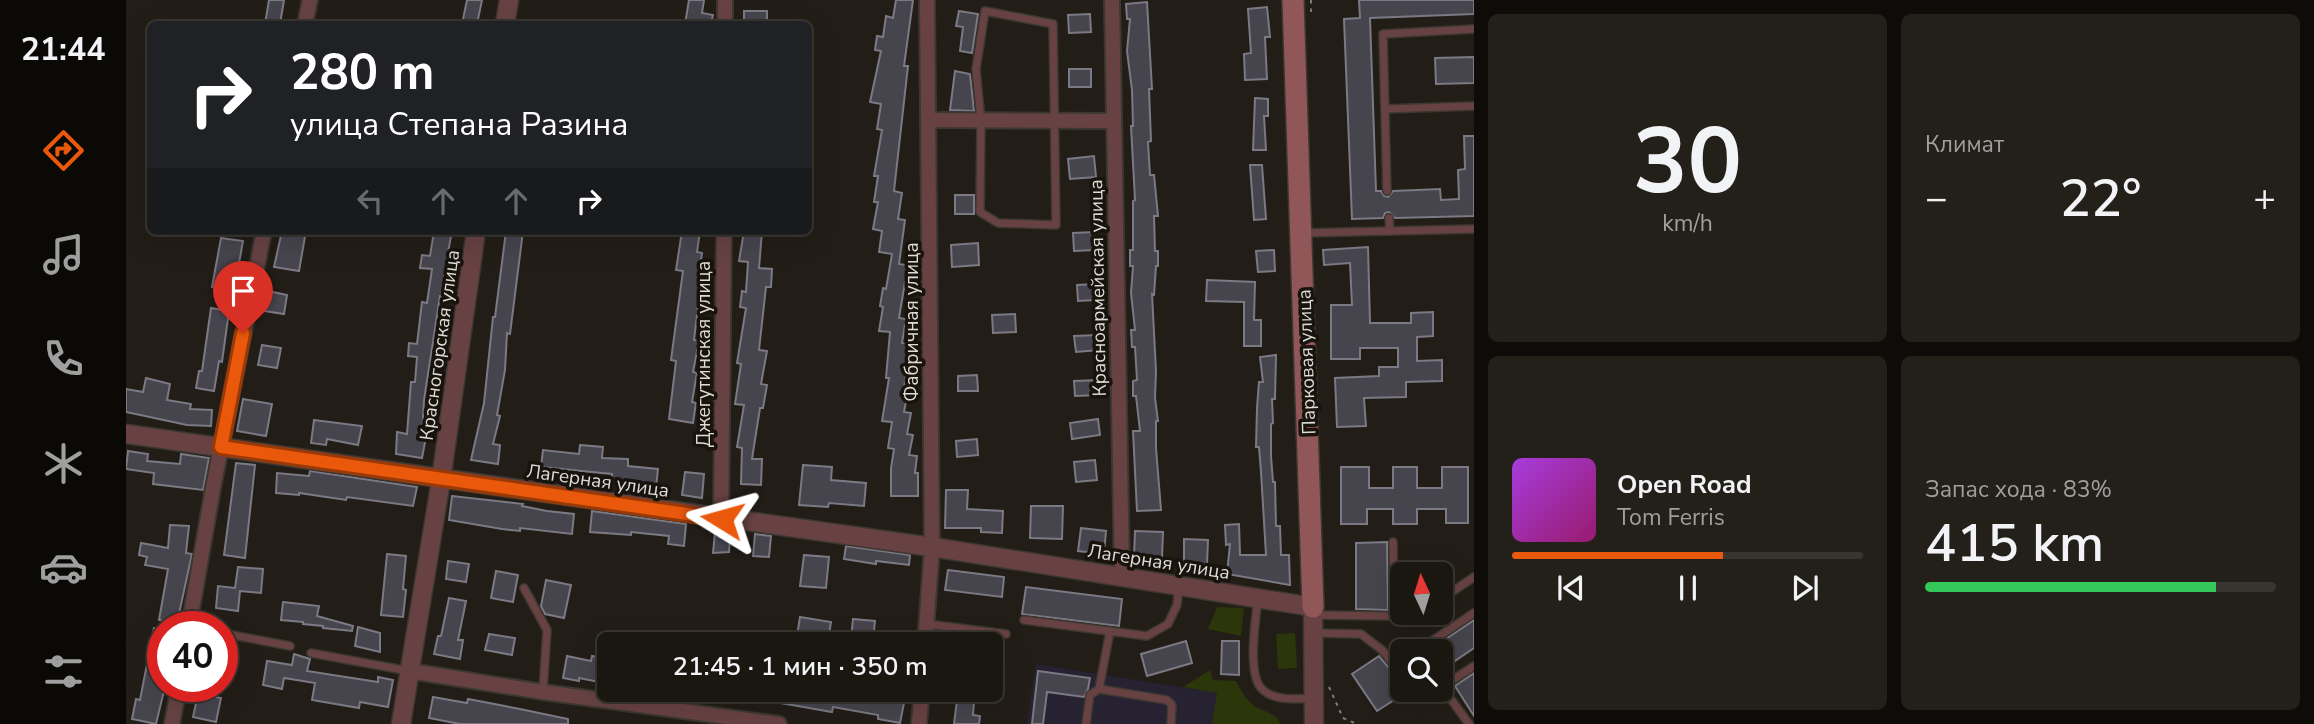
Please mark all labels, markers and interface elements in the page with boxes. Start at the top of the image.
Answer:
text: 21:44 [21,28,105,71]
text: 280 m [290,39,434,106]
icon: right [175,49,266,140]
text: 30 [1633,100,1742,224]
text: улица Степана Разина [290,103,628,146]
icon: directions [39,126,88,175]
text: Климат [1925,129,2004,160]
text: 22° [2060,163,2141,234]
text: − [1925,173,1948,224]
text: + [2253,173,2276,224]
street label: Красноармейская улица [1083,179,1113,397]
icon: left [351,182,389,220]
icon: ahead [424,182,462,220]
icon: ahead [497,182,535,220]
icon: right [570,182,608,220]
text: km/h [1662,208,1713,239]
icon: music [39,230,88,279]
street label: Фабричная улица [899,242,925,402]
street label: Красногорская улица [414,248,466,442]
pin [213,261,273,333]
street label: Джегутинская улица [691,261,717,447]
icon: arrive [224,272,262,310]
street label: Парковая улица [1291,289,1323,435]
icon: phone [39,334,88,383]
icon: climate [39,439,88,488]
street label: Лагерная улица [525,458,671,504]
text: Open Road [1617,467,1752,502]
text: Запас хода · 83% [1925,474,2112,505]
position arrow [685,482,759,556]
text: Tom Ferris [1617,502,1725,533]
text: 415 km [1925,508,2104,579]
street label: Лагерная улица [1086,538,1232,586]
icon: car [39,543,88,592]
north arrow [1390,562,1452,625]
map controls [1390,562,1453,702]
icon: previous [1552,569,1590,607]
icon: pause [1669,569,1707,607]
icon: next [1786,569,1824,607]
speed limit sign: 40 [147,611,238,702]
button: search [1390,639,1453,702]
icon: filters [39,647,88,696]
text: 21:45 · 1 мин · 350 m [672,649,928,684]

